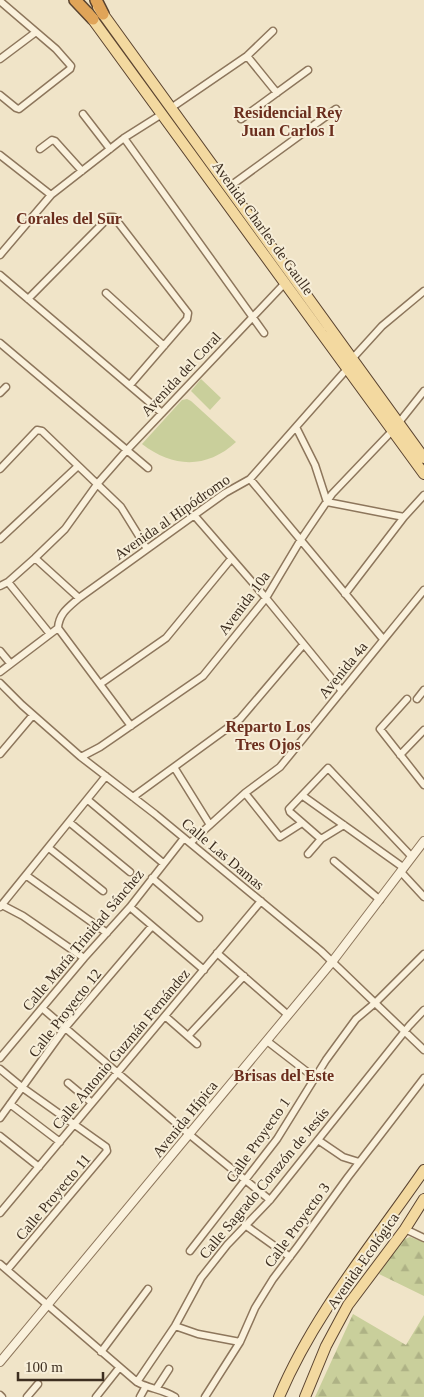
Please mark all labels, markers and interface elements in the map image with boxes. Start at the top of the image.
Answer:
district label: Residencial Rey Juan Carlos I [234,104,342,139]
street label: Avenida Charles de Gaulle [209,158,317,298]
district label: Corales del Sur [16,210,122,227]
street label: Avenida del Coral [138,329,224,419]
street label: Avenida al Hipódromo [111,471,233,563]
street label: Avenida 10a [215,568,273,638]
street label: Avenida 4a [316,638,371,701]
district label: Reparto Los Tres Ojos [226,718,310,754]
street label: Calle Las Damas [179,815,268,893]
street label: Calle María Trinidad Sánchez [19,866,147,1014]
street label: Calle Antonio Guzmán Fernández [49,965,193,1132]
street label: Calle Proyecto 12 [26,966,104,1060]
district label: Brisas del Este [234,1067,334,1084]
street label: Avenida Hípica [149,1077,221,1160]
street label: Calle Proyecto 1 [223,1094,293,1186]
street label: Calle Sagrado Corazón de Jesús [196,1104,332,1262]
street label: Calle Proyecto 11 [13,1151,93,1243]
street label: Calle Proyecto 3 [261,1180,333,1270]
street label: Avenida Ecológica [324,1210,402,1312]
scale bar [18,1350,102,1382]
text: 100 m [25,1359,63,1375]

